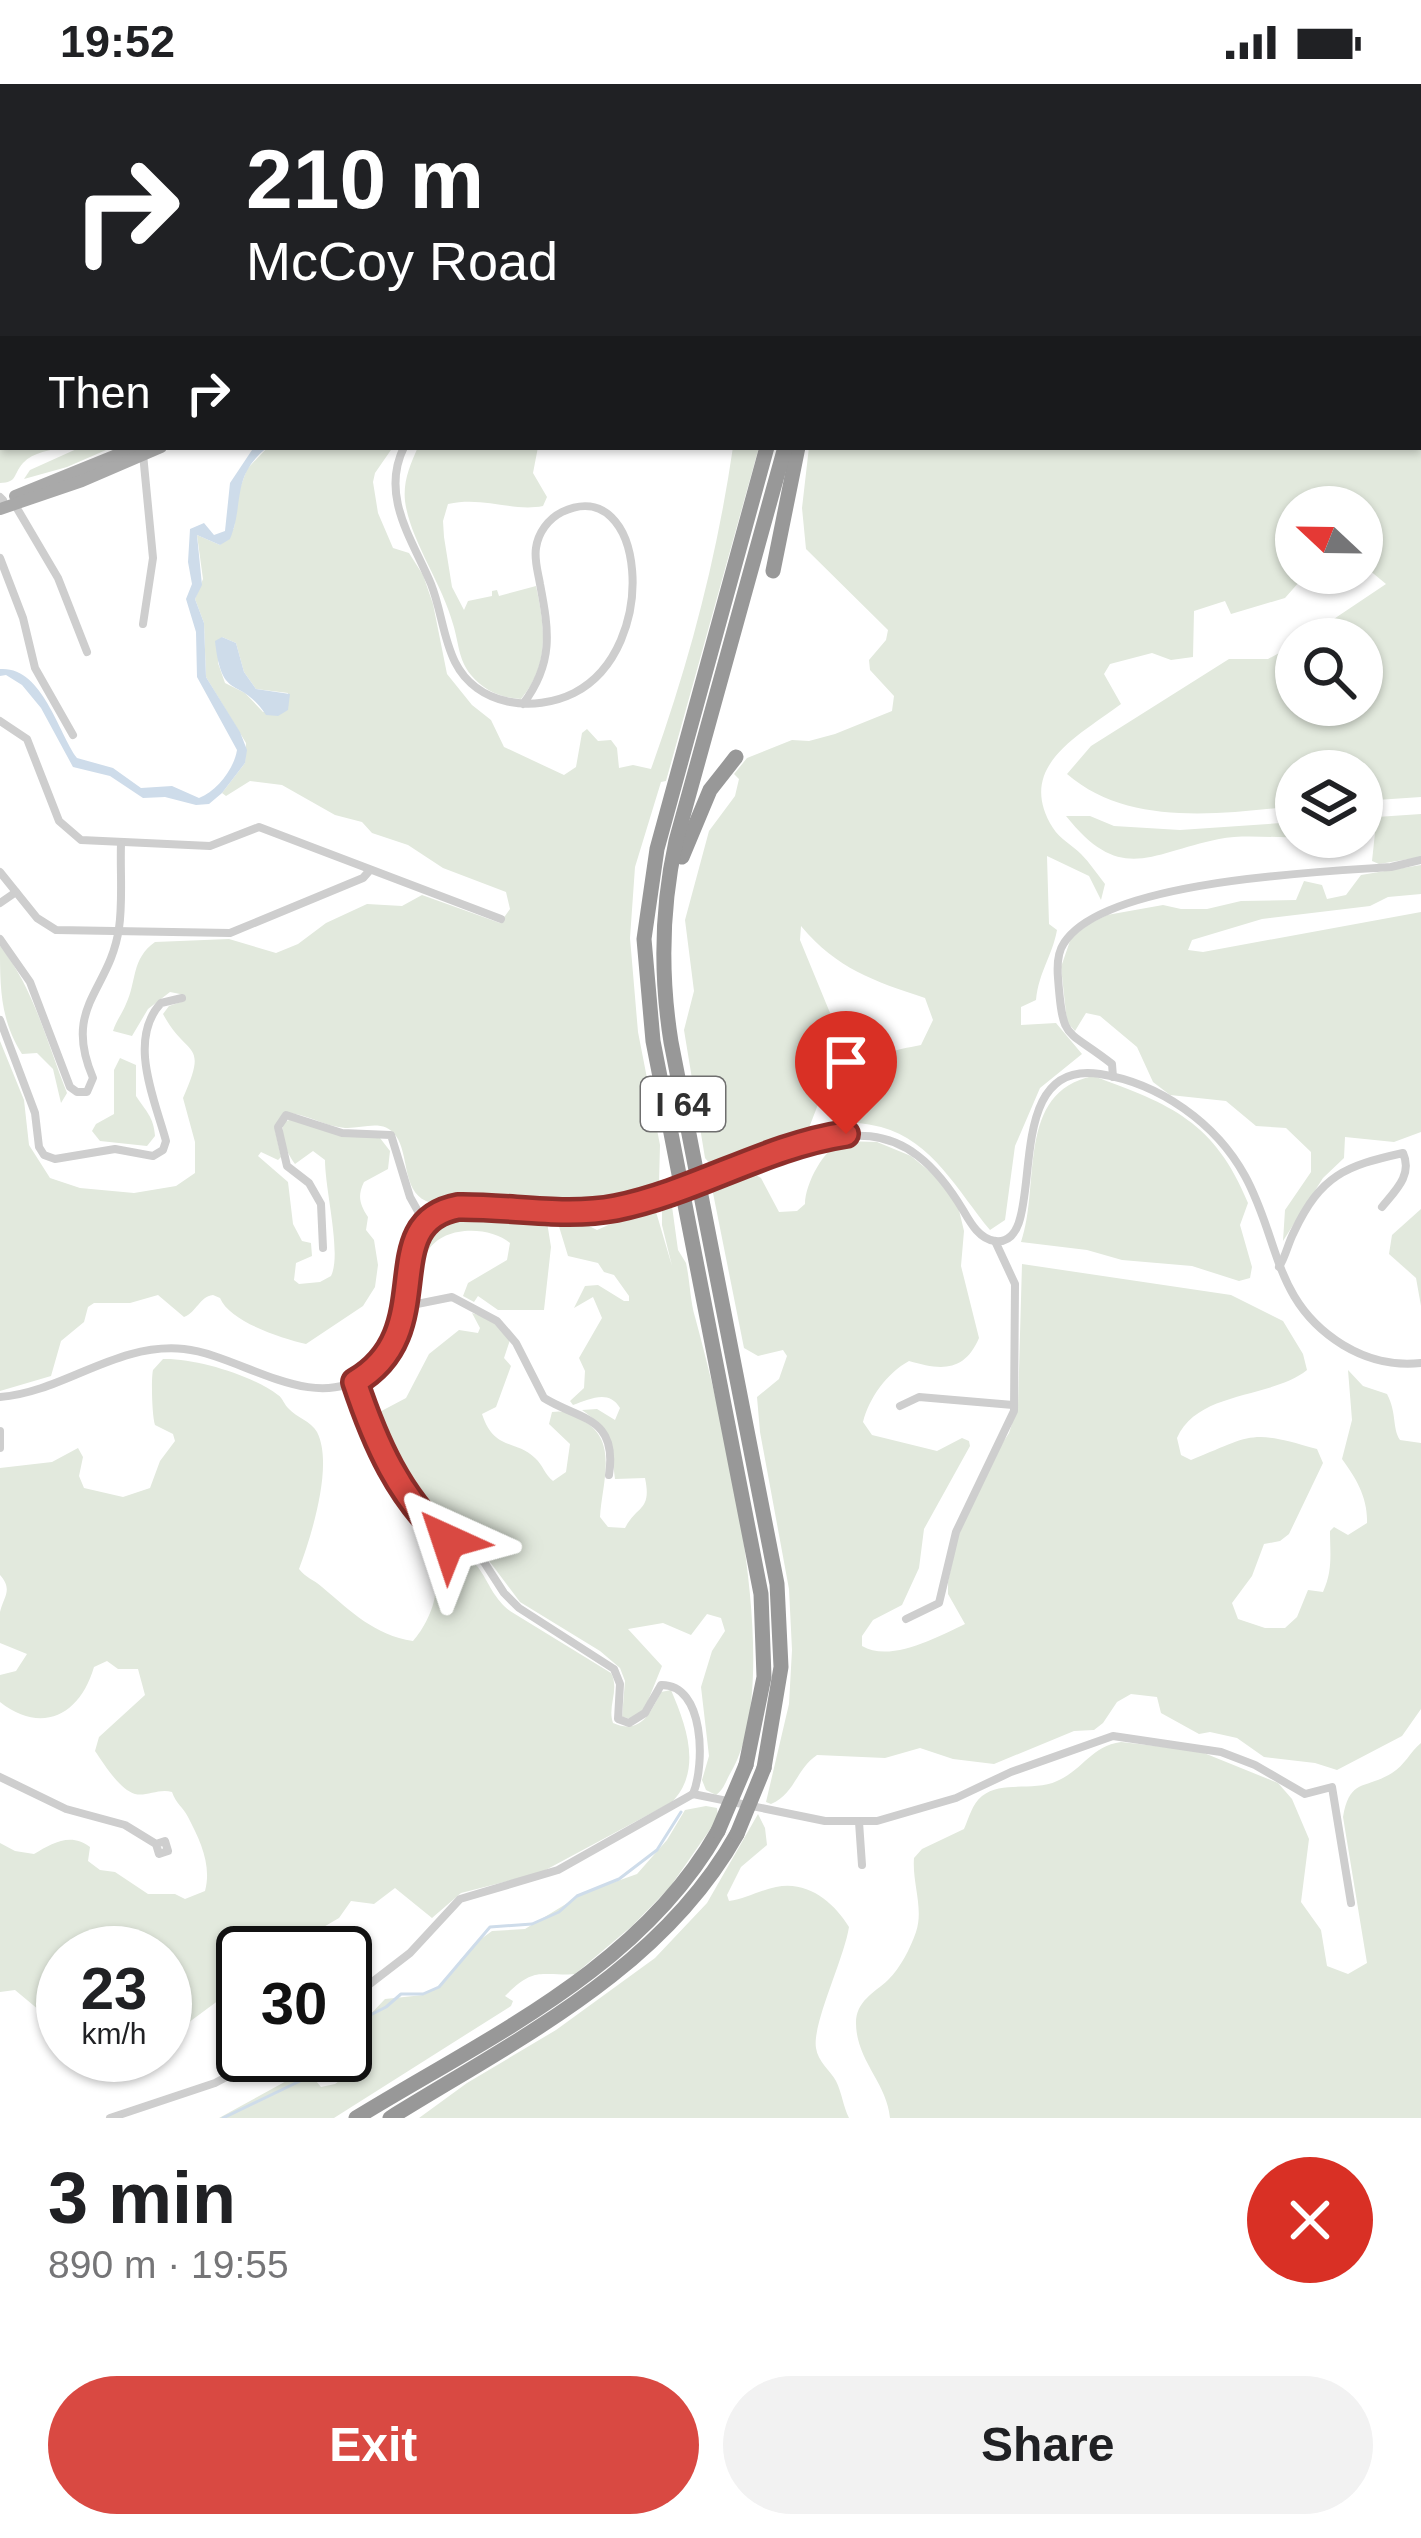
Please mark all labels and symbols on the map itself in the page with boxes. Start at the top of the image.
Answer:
north arrow [1275,486,1383,594]
pin [795,1011,897,1134]
road number: I 64 [641,1077,725,1131]
position arrow [385,1478,511,1604]
speed limit sign: 30 [216,1926,372,2082]

